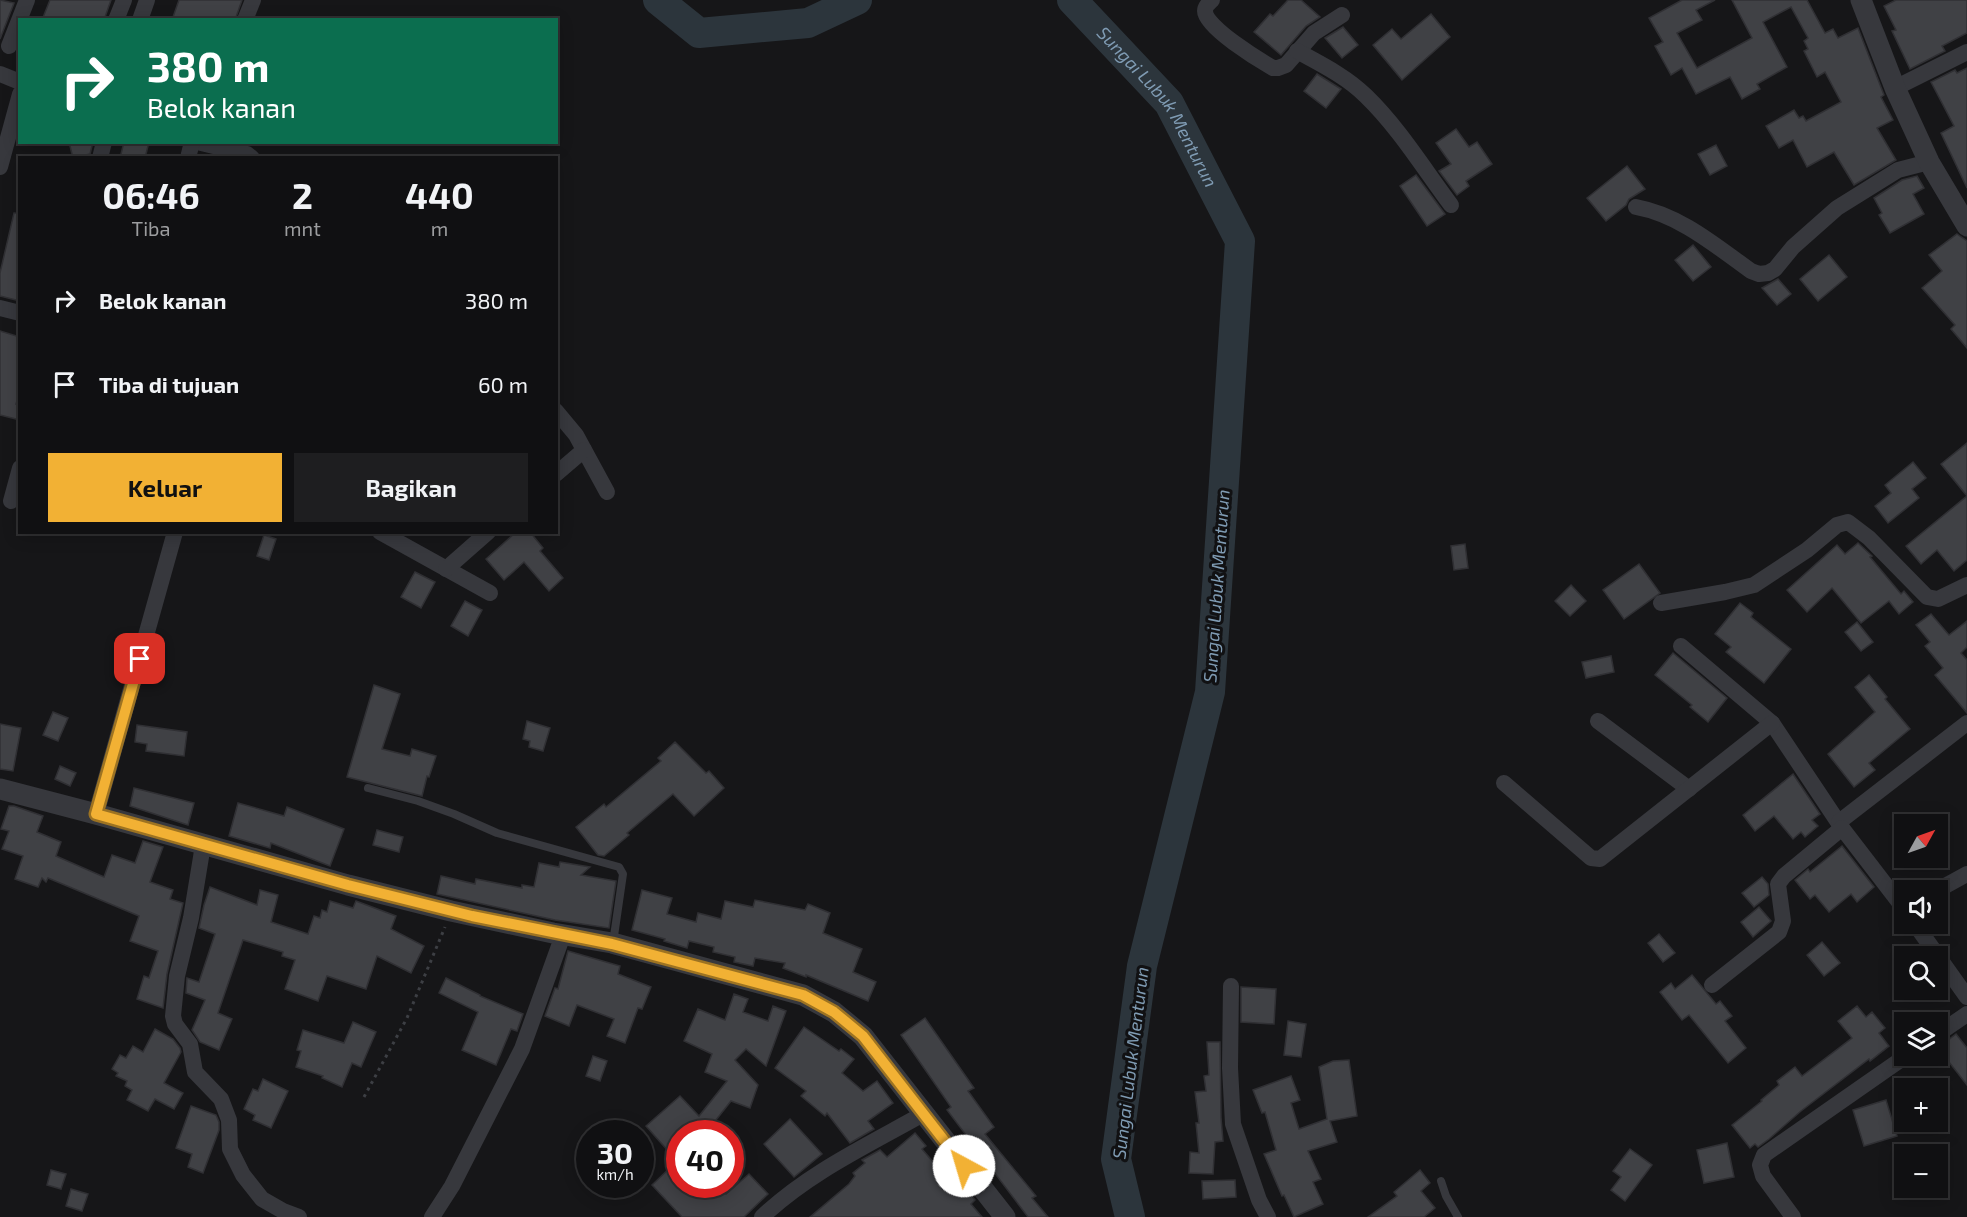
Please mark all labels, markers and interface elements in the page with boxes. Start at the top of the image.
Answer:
water label: Sungai Lubuk Menturun [1093,22,1222,191]
text: 380 m [147,40,270,90]
icon: right [48,42,126,120]
text: Belok kanan [147,91,296,123]
text: 06:46 [102,173,200,216]
text: 2 [292,173,313,216]
text: 440 [405,173,474,216]
text: Tiba [132,216,170,240]
text: mnt [284,216,321,240]
text: m [431,216,448,240]
icon: right [48,284,81,317]
text: Belok kanan [99,287,226,313]
text: 380 m [465,287,528,313]
icon: arrive [48,368,81,401]
text: Tiba di tujuan [99,371,239,397]
text: 60 m [478,371,528,397]
button: Keluar [48,453,282,522]
button: Bagikan [294,453,528,522]
water label: Sungai Lubuk Menturun [1198,489,1234,683]
pin [114,633,165,684]
icon: arrive [123,642,156,675]
north arrow [1894,814,1948,868]
map controls [1894,814,1948,1198]
button: sound [1894,880,1948,934]
button: search [1894,946,1948,1000]
water label: Sungai Lubuk Menturun [1107,965,1153,1160]
button: layers [1894,1012,1948,1066]
button: + [1894,1078,1948,1132]
speed limit sign: 40 [666,1120,744,1198]
text: 30 [597,1134,633,1170]
position arrow [932,1134,996,1198]
button: − [1894,1144,1948,1198]
text: km/h [596,1165,634,1183]

